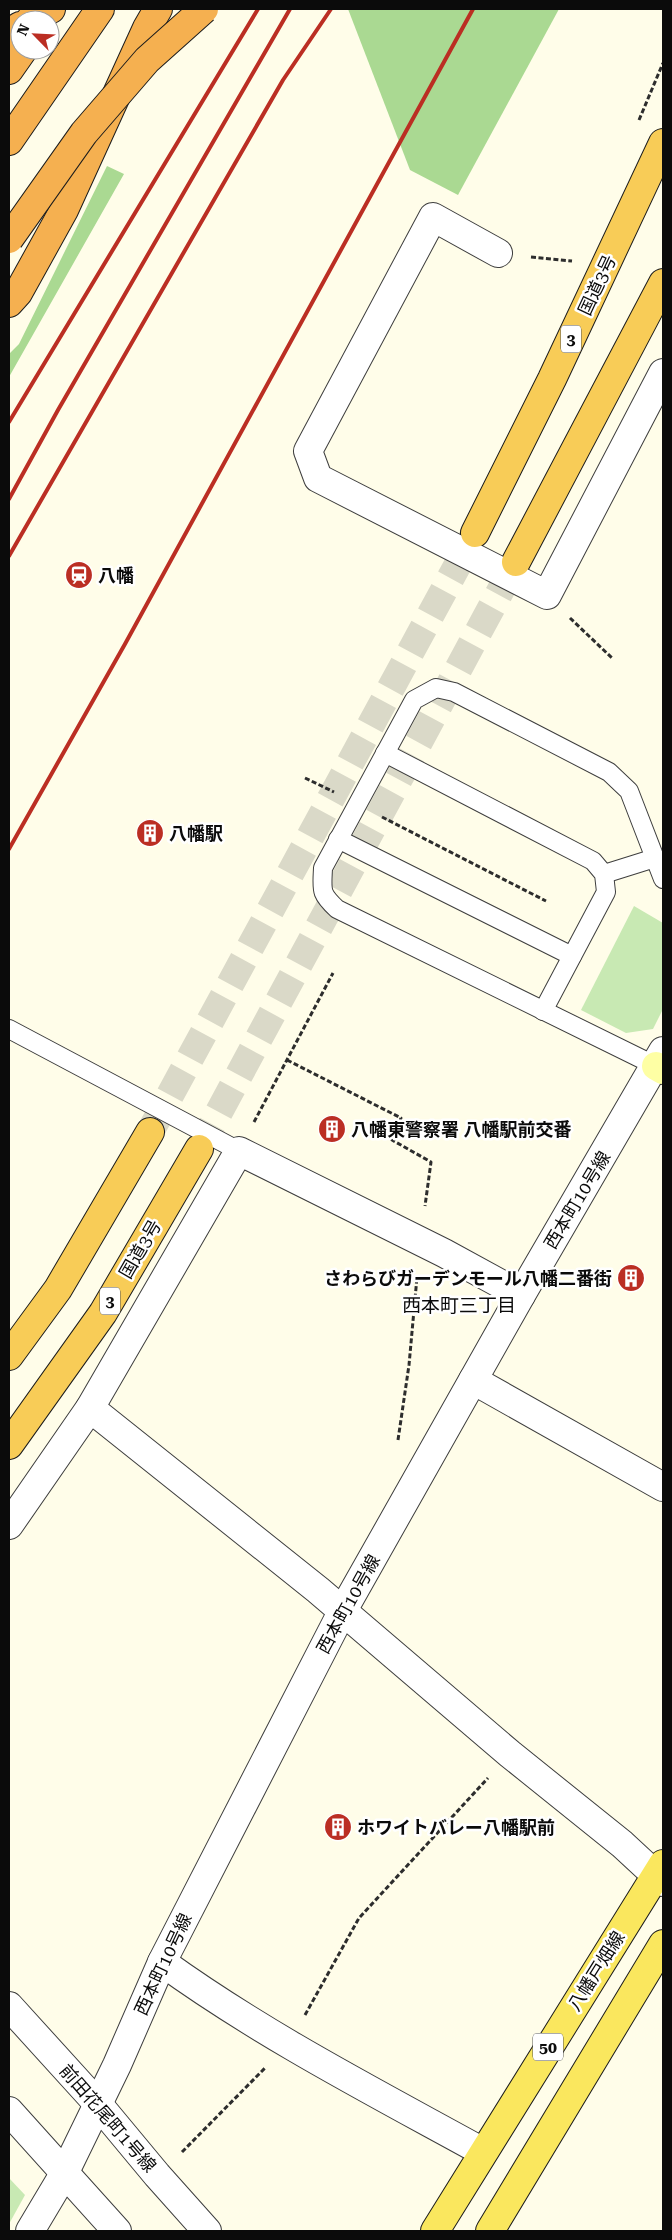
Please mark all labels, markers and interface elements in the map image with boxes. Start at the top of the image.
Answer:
north arrow [10,10,60,60]
text: N [14,21,33,38]
street label: 国道3号 [574,252,620,318]
road number: 3 [561,326,581,352]
station icon: 八幡 [64,560,94,590]
place label: 八幡 [98,565,134,586]
building icon: 八幡駅 [135,818,165,848]
place label: 八幡駅 [169,823,223,844]
building icon: 八幡東警察署 八幡駅前交番 [317,1114,347,1144]
place label: 八幡東警察署 八幡駅前交番 [351,1119,572,1140]
street label: 西本町10号線 [540,1147,614,1253]
street label: 国道3号 [115,1216,165,1282]
building icon: さわらびガーデンモール八幡二番街 [616,1263,646,1293]
place label: さわらびガーデンモール八幡二番街 [324,1268,612,1289]
road number: 3 [100,1288,120,1314]
district label: 西本町三丁目 [402,1294,516,1317]
street label: 西本町10号線 [312,1551,384,1657]
building icon: ホワイトバレー八幡駅前 [323,1812,353,1842]
place label: ホワイトバレー八幡駅前 [357,1817,555,1838]
street label: 西本町10号線 [130,1910,196,2018]
street label: 八幡戸畑線 [563,1927,629,2015]
road number: 50 [533,2034,563,2060]
street label: 前田花尾町1号線 [55,2060,161,2176]

